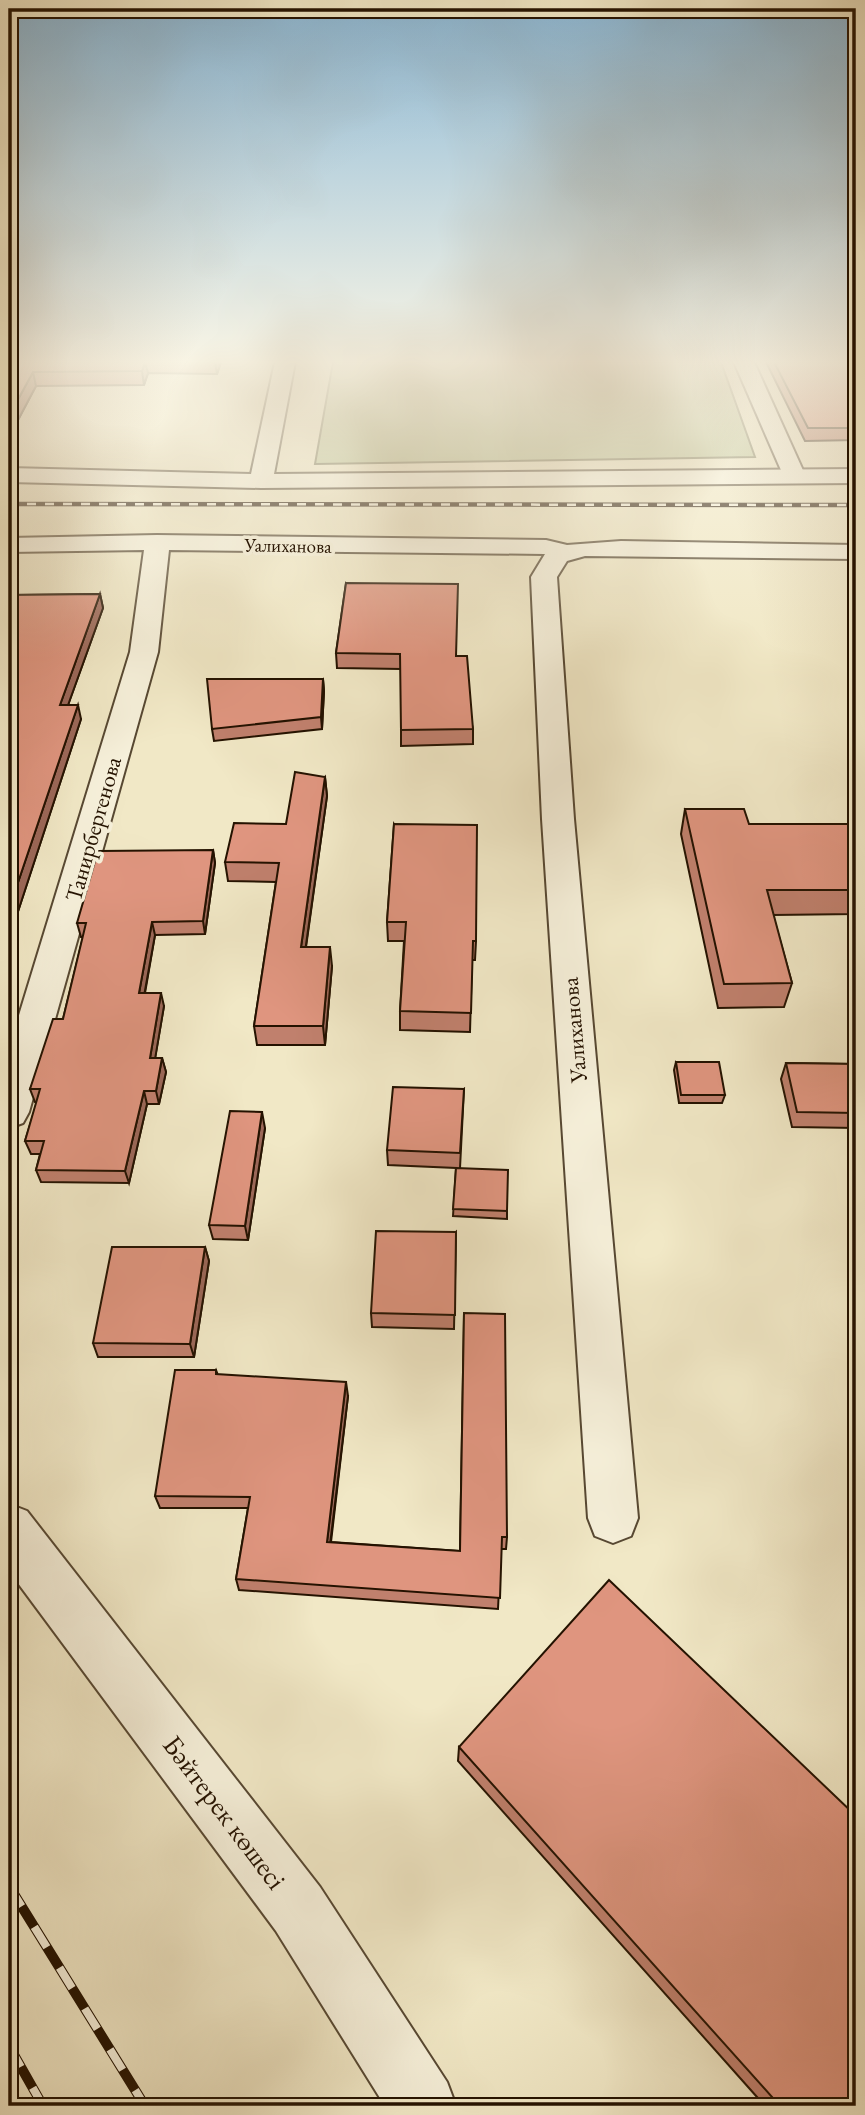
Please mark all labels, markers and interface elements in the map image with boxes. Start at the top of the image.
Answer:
street label: Уалиханова [243,532,332,559]
street label: Танирбергенова [58,752,128,905]
street label: Уалиханова [554,975,594,1085]
street label: Бәйтерек көшесі [155,1728,295,1897]

